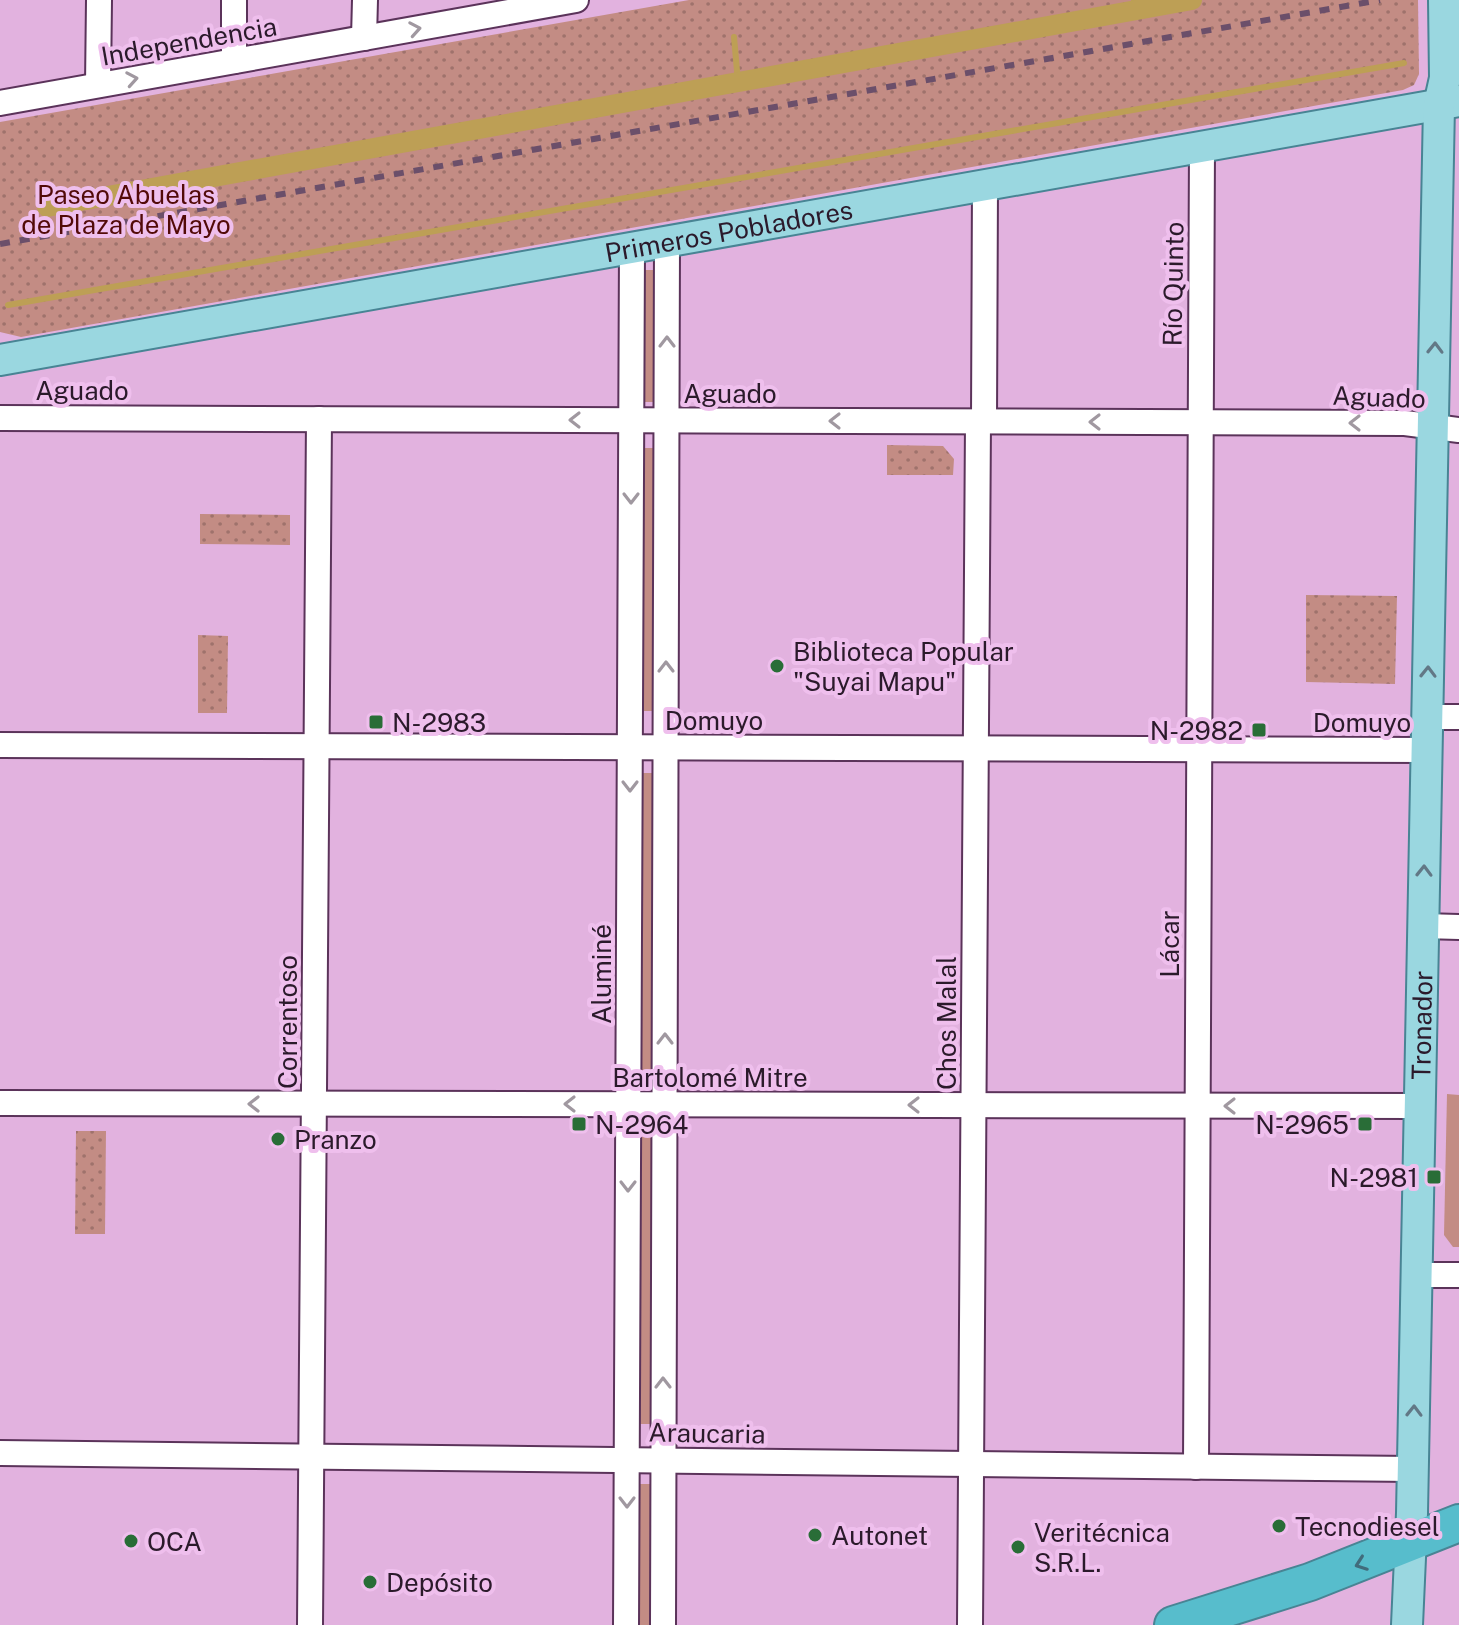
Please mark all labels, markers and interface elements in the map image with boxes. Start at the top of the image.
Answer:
street label: Independencia [99,10,279,72]
one-way arrow [409,21,422,38]
one-way arrow [125,72,139,89]
park label: Paseo Abuelas de Plaza de Mayo [21,179,231,240]
street label: Primeros Pobladores [602,193,855,268]
street label: Río Quinto [1156,221,1190,347]
one-way arrow [658,335,676,348]
one-way arrow [1426,341,1443,354]
street label: Aguado [35,375,129,406]
street label: Aguado [683,378,777,409]
street label: Aguado [1332,380,1426,414]
one-way arrow [568,411,581,429]
one-way arrow [828,412,841,430]
one-way arrow [1088,413,1101,431]
one-way arrow [1348,414,1361,432]
one-way arrow [622,492,639,505]
place label: Biblioteca Popular "Suyai Mapu" [793,636,1014,697]
marker: Biblioteca Popular "Suyai Mapu" [768,657,786,675]
one-way arrow [657,660,675,673]
one-way arrow [1420,665,1437,678]
street label: Domuyo [665,705,763,736]
place label: N-2983 [392,707,486,738]
street label: Domuyo [1313,707,1411,738]
marker: N-2983 [367,713,385,731]
place label: N-2982 [1150,715,1243,746]
marker: N-2982 [1250,721,1268,739]
one-way arrow [621,780,638,793]
one-way arrow [1416,864,1433,877]
street label: Lácar [1154,910,1185,978]
street label: Aluminé [586,924,617,1024]
street label: Correntoso [272,955,303,1089]
street label: Chos Malal [931,956,962,1090]
street label: Tronador [1405,970,1438,1080]
one-way arrow [656,1032,674,1045]
street label: Bartolomé Mitre [612,1062,808,1093]
one-way arrow [247,1095,260,1113]
one-way arrow [563,1095,576,1113]
one-way arrow [907,1096,920,1114]
one-way arrow [1223,1097,1236,1115]
place label: N-2964 [595,1109,688,1140]
place label: N-2965 [1255,1109,1349,1140]
marker: N-2964 [570,1115,588,1133]
marker: N-2965 [1356,1115,1374,1133]
place label: Pranzo [294,1124,377,1155]
marker: Pranzo [269,1130,287,1148]
place label: N-2981 [1330,1162,1418,1193]
marker: N-2981 [1425,1168,1443,1186]
one-way arrow [619,1180,637,1193]
one-way arrow [654,1376,672,1389]
one-way arrow [1405,1404,1423,1417]
street label: Araucaria [648,1416,766,1450]
one-way arrow [618,1496,636,1509]
place label: Tecnodiesel [1295,1511,1440,1542]
place label: Veritécnica S.R.L. [1034,1517,1170,1578]
marker: Tecnodiesel [1270,1517,1288,1535]
place label: Autonet [831,1520,928,1551]
place label: OCA [147,1526,202,1557]
marker: Autonet [806,1526,824,1544]
marker: OCA [122,1532,140,1550]
marker: Veritécnica S.R.L. [1009,1538,1027,1556]
one-way arrow [1355,1554,1369,1570]
place label: Depósito [386,1567,493,1598]
marker: Depósito [361,1573,379,1591]

